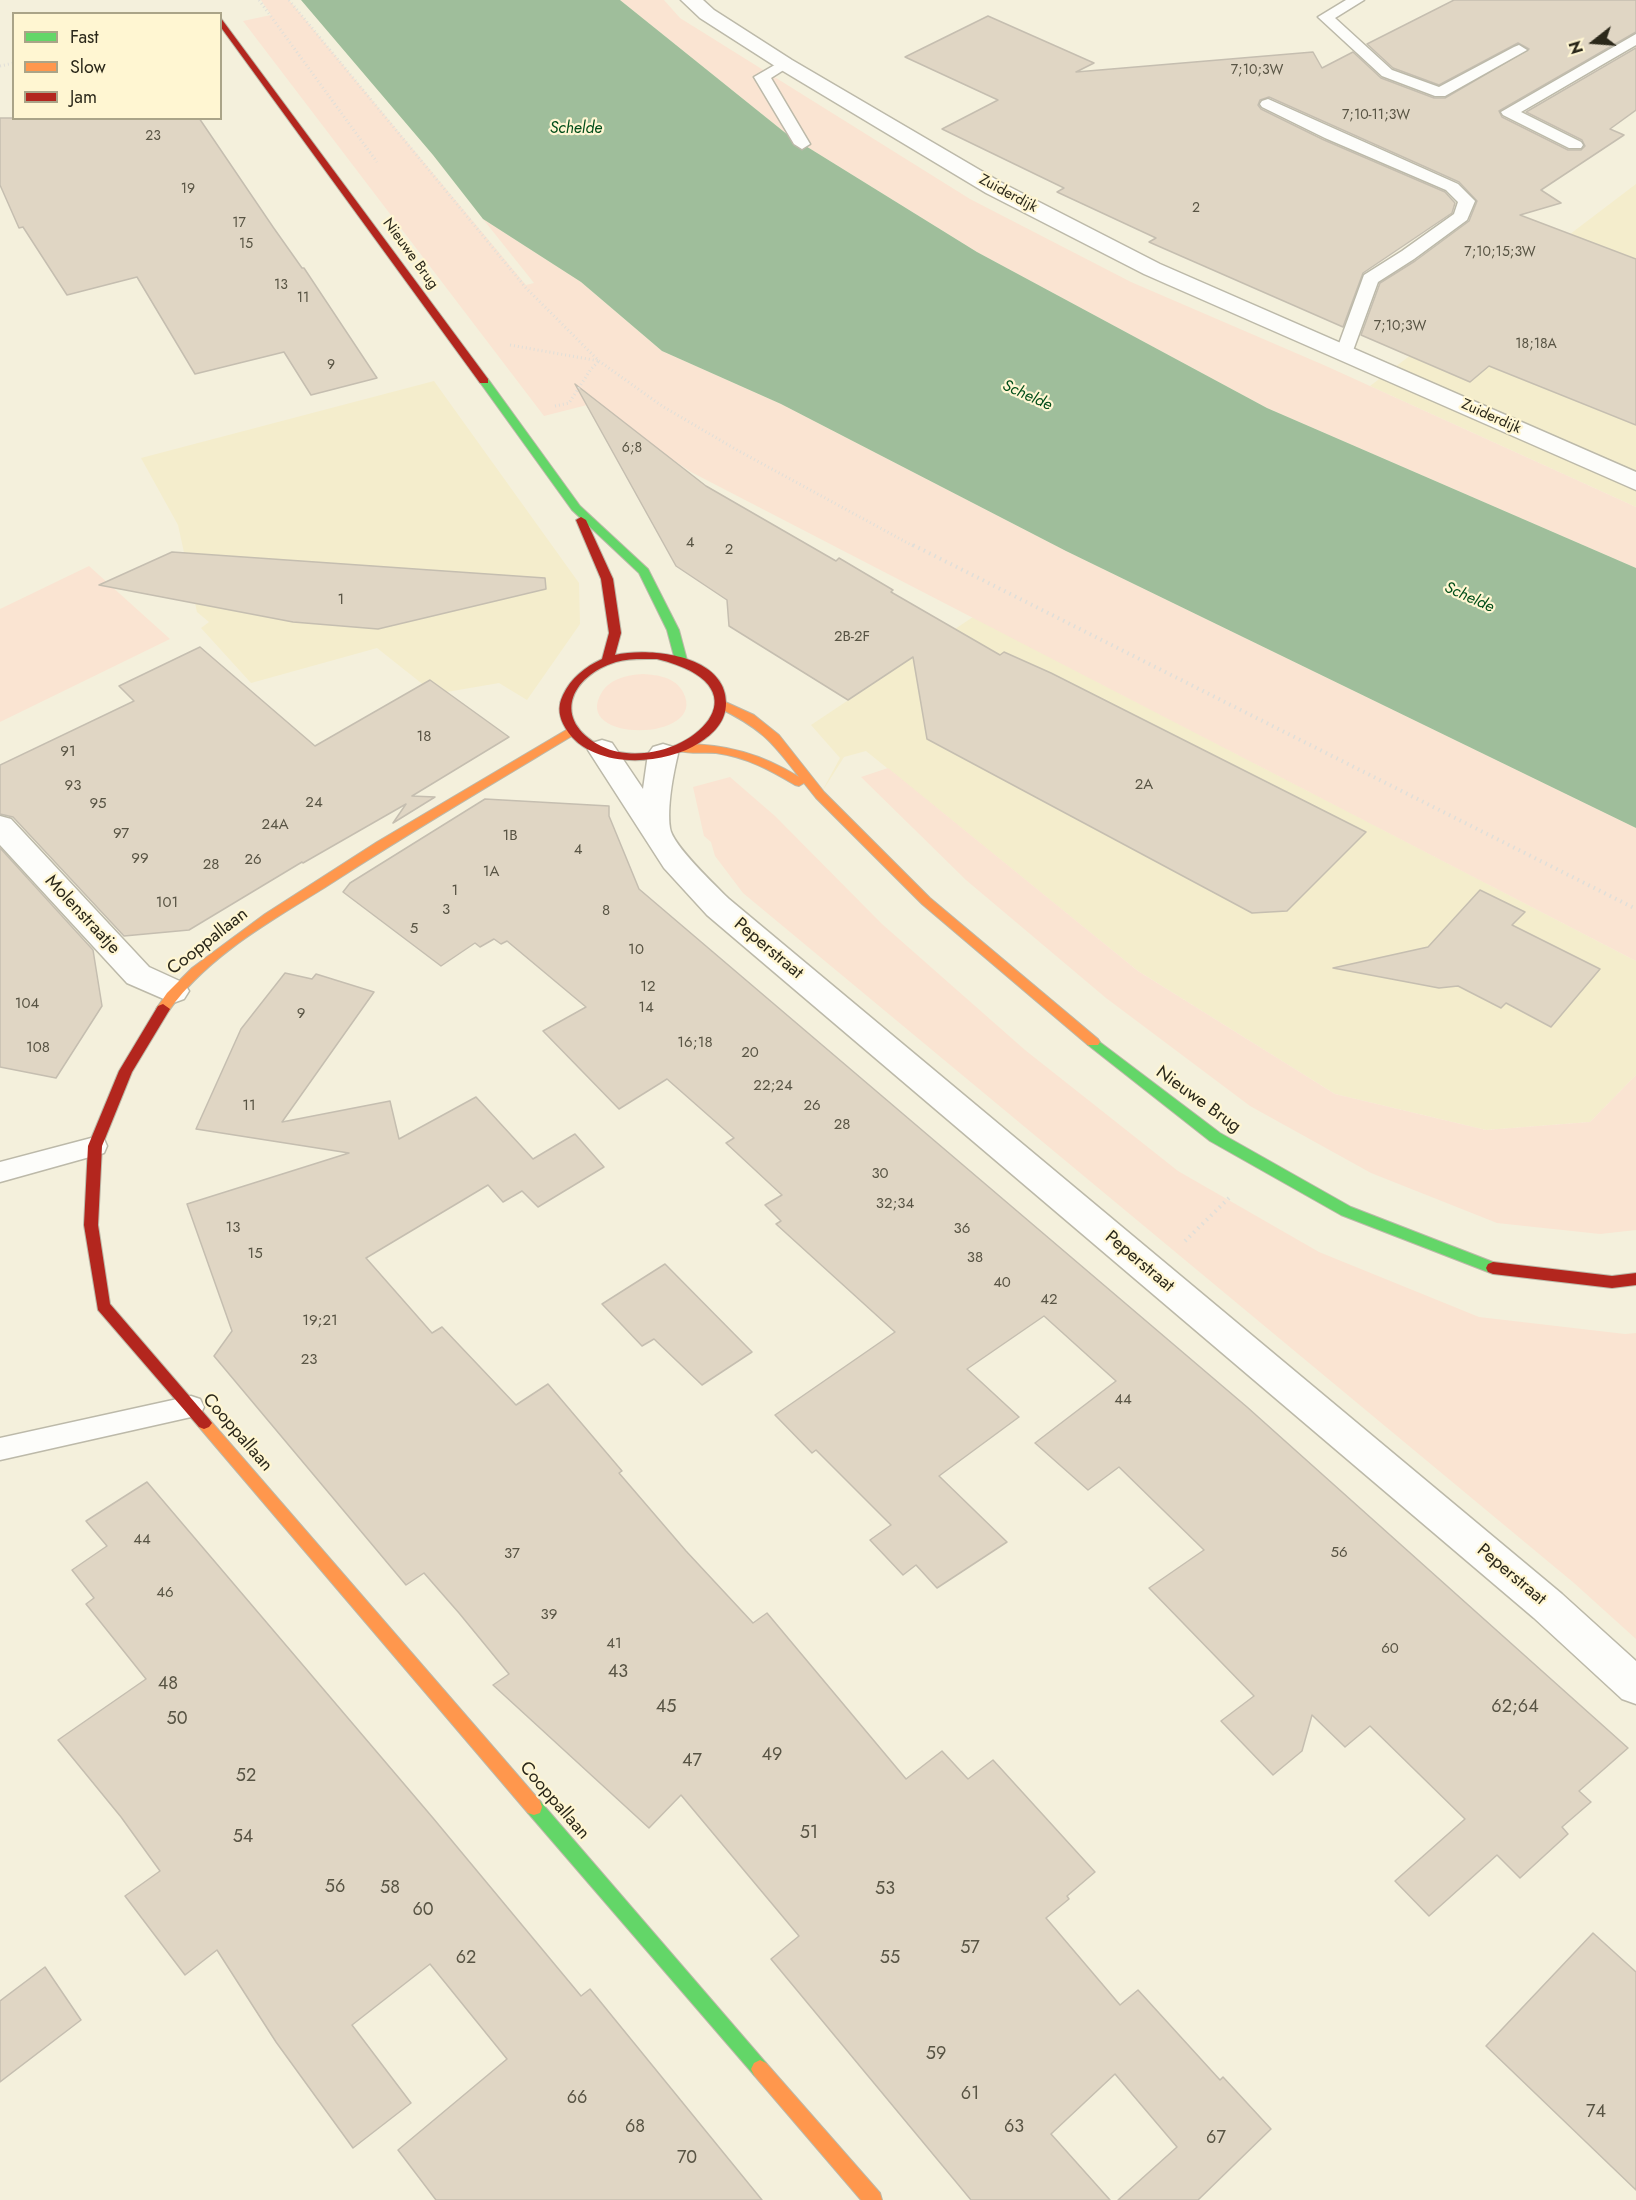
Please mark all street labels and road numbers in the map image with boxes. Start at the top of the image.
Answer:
street label: Zuiderdijk [976,171,1040,217]
street label: Nieuwe Brug [378,215,442,293]
street label: Zuiderdijk [1458,396,1524,438]
street label: Molenstraatje [40,871,124,959]
street label: Cooppallaan [163,904,253,980]
street label: Peperstraat [729,914,807,984]
street label: Nieuwe Brug [1151,1062,1245,1138]
street label: Peperstraat [1100,1227,1178,1297]
street label: Cooppallaan [197,1390,277,1476]
street label: Peperstraat [1472,1540,1550,1610]
street label: Cooppallaan [514,1758,594,1844]

